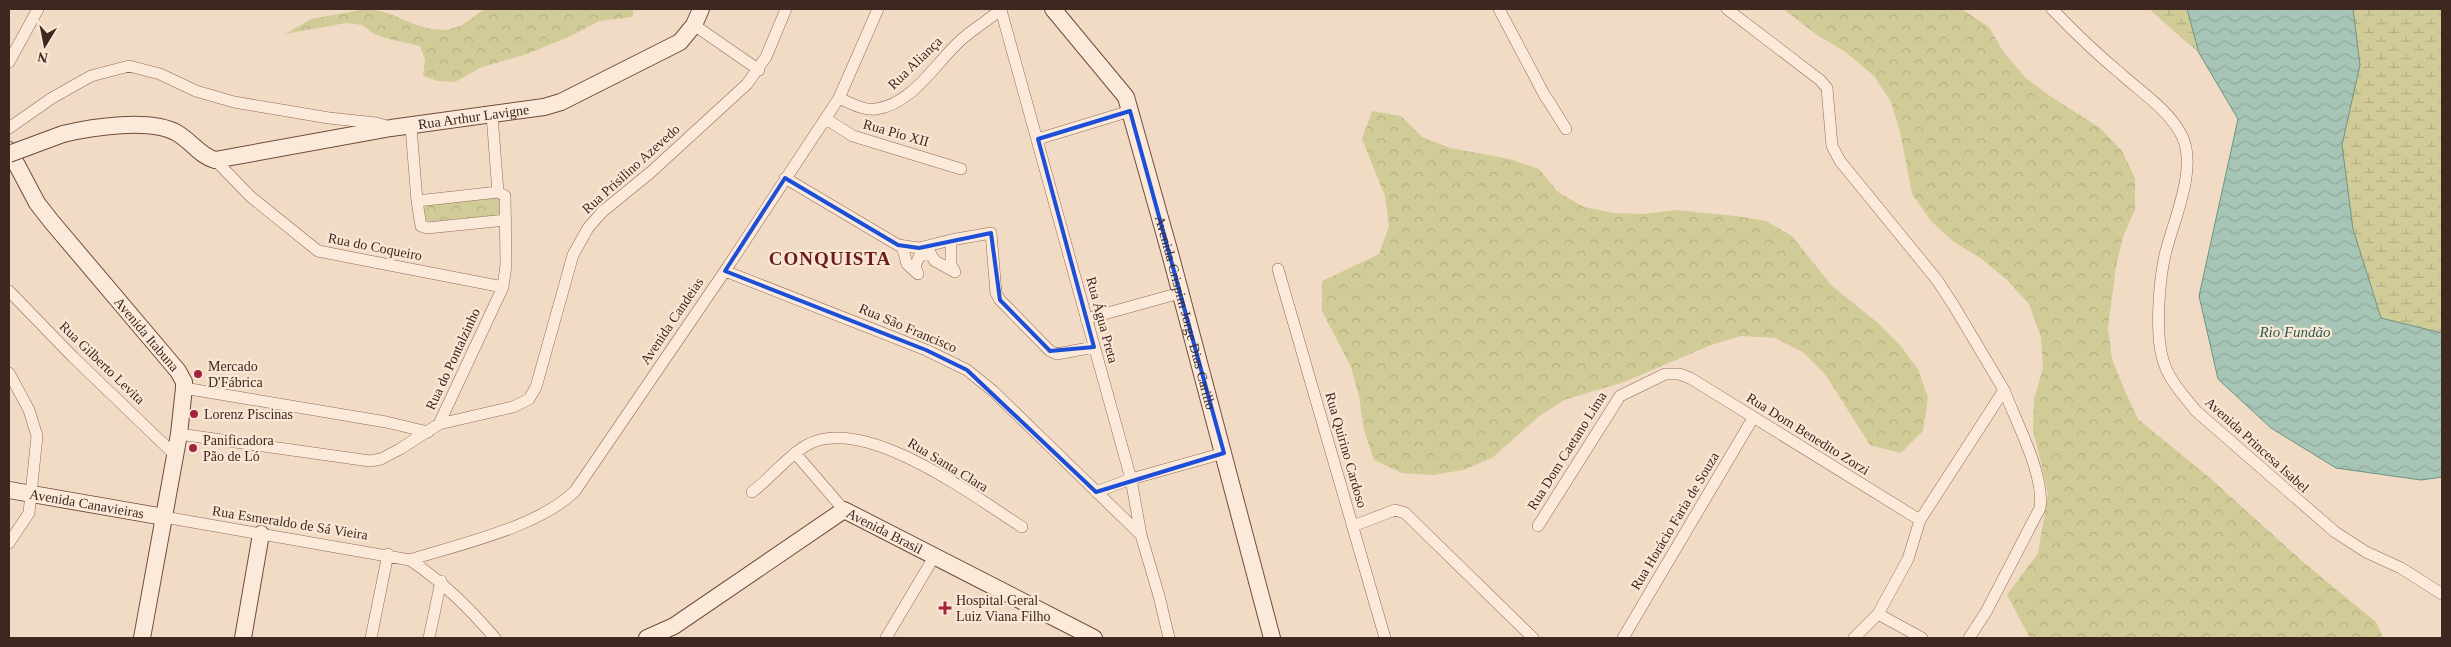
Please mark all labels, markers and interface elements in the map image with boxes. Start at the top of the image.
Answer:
north arrow [20,20,70,70]
street label: Rua Aliança [885,33,946,92]
text: N [37,49,49,66]
street label: Rua Arthur Lavigne [417,102,530,132]
street label: Rua Pio XII [861,116,931,150]
street label: Rua Prisilino Azevedo [579,121,683,217]
street label: Avenida Crispim Jorge Dias Carillo [1152,214,1219,411]
street label: Rua do Coqueiro [327,231,423,263]
district label: CONQUISTA [769,248,891,269]
street label: Avenida Candeias [637,275,707,367]
street label: Rua Água Preta [1083,275,1122,366]
street label: Avenida Itabuna [111,294,183,375]
street label: Rua São Francisco [857,301,959,355]
street label: Rua do Pontalzinho [423,306,483,412]
street label: Rua Gilberto Levita [57,319,148,408]
water label: Rio Fundão [2258,324,2331,340]
place label: Mercado D'Fábrica [208,359,263,390]
marker: Mercado D'Fábrica [192,368,204,380]
street label: Rua Dom Caetano Lima [1524,388,1610,513]
street label: Rua Quirino Cardoso [1322,390,1370,510]
street label: Rua Dom Benedito Zorzi [1744,390,1872,478]
street label: Avenida Princesa Isabel [2202,395,2312,496]
place label: Lorenz Piscinas [204,407,293,422]
marker: Lorenz Piscinas [188,408,200,420]
place label: Panificadora Pão de Ló [203,433,275,464]
street label: Rua Santa Clara [905,435,992,495]
marker: Panificadora Pão de Ló [187,442,199,454]
street label: Rua Horácio Faria de Souza [1628,449,1722,593]
street label: Avenida Canavieiras [28,486,145,521]
street label: Rua Esmeraldo de Sá Vieira [211,503,370,543]
street label: Avenida Brasil [844,505,925,557]
place label: Hospital Geral Luiz Viana Filho [956,593,1051,624]
marker: Hospital Geral Luiz Viana Filho [938,601,952,615]

